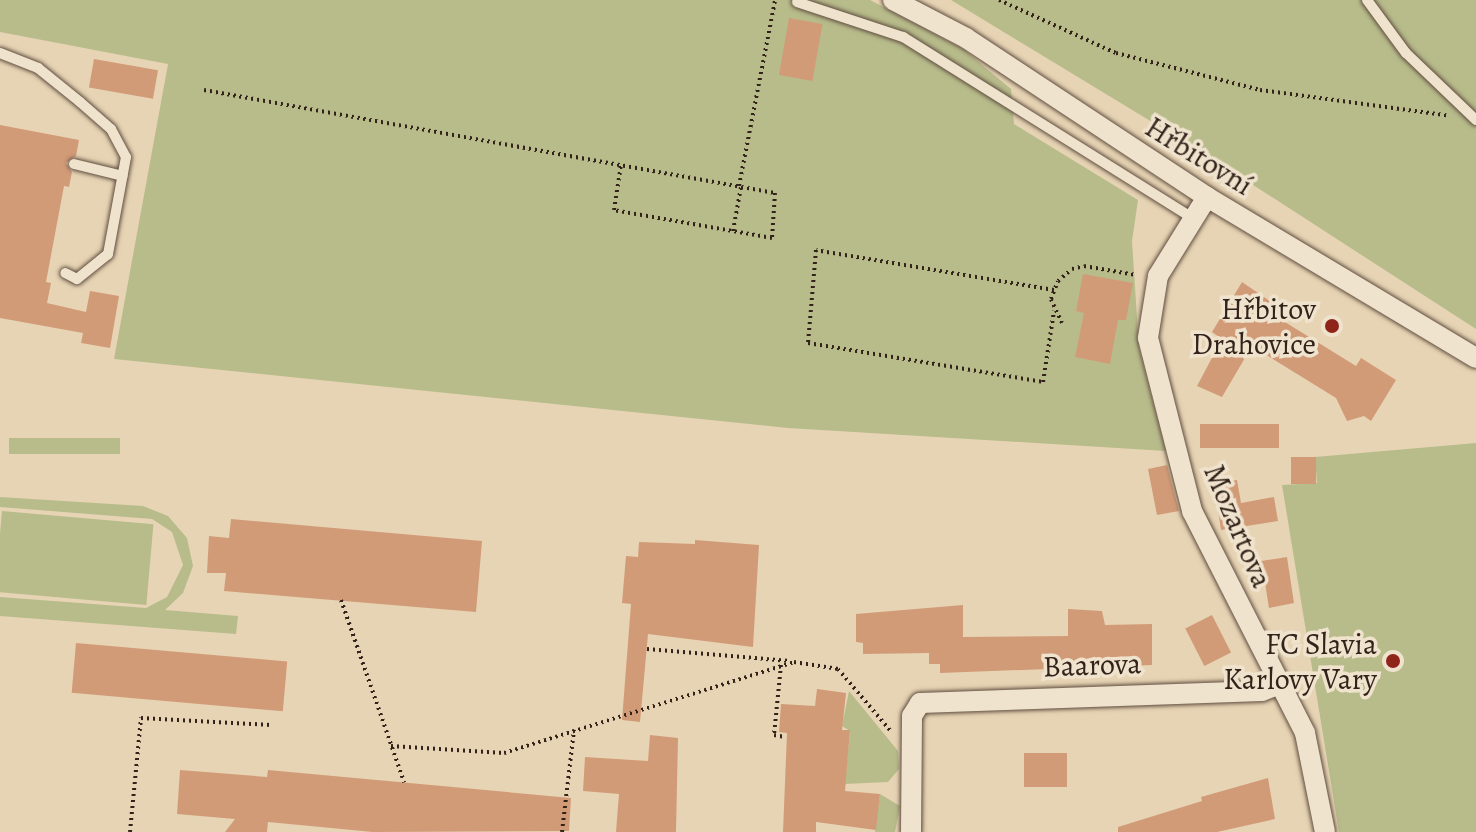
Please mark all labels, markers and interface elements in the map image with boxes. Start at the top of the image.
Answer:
street label: Hřbitovní [1139,109,1259,203]
place label: Hřbitov Drahovice [1192,291,1316,362]
marker: Hřbitov Drahovice [1323,317,1341,335]
street label: Mozartova [1196,459,1280,593]
place label: FC Slavia Karlovy Vary [1223,626,1377,696]
street label: Baarova [1042,645,1142,685]
marker: FC Slavia Karlovy Vary [1384,652,1402,670]

